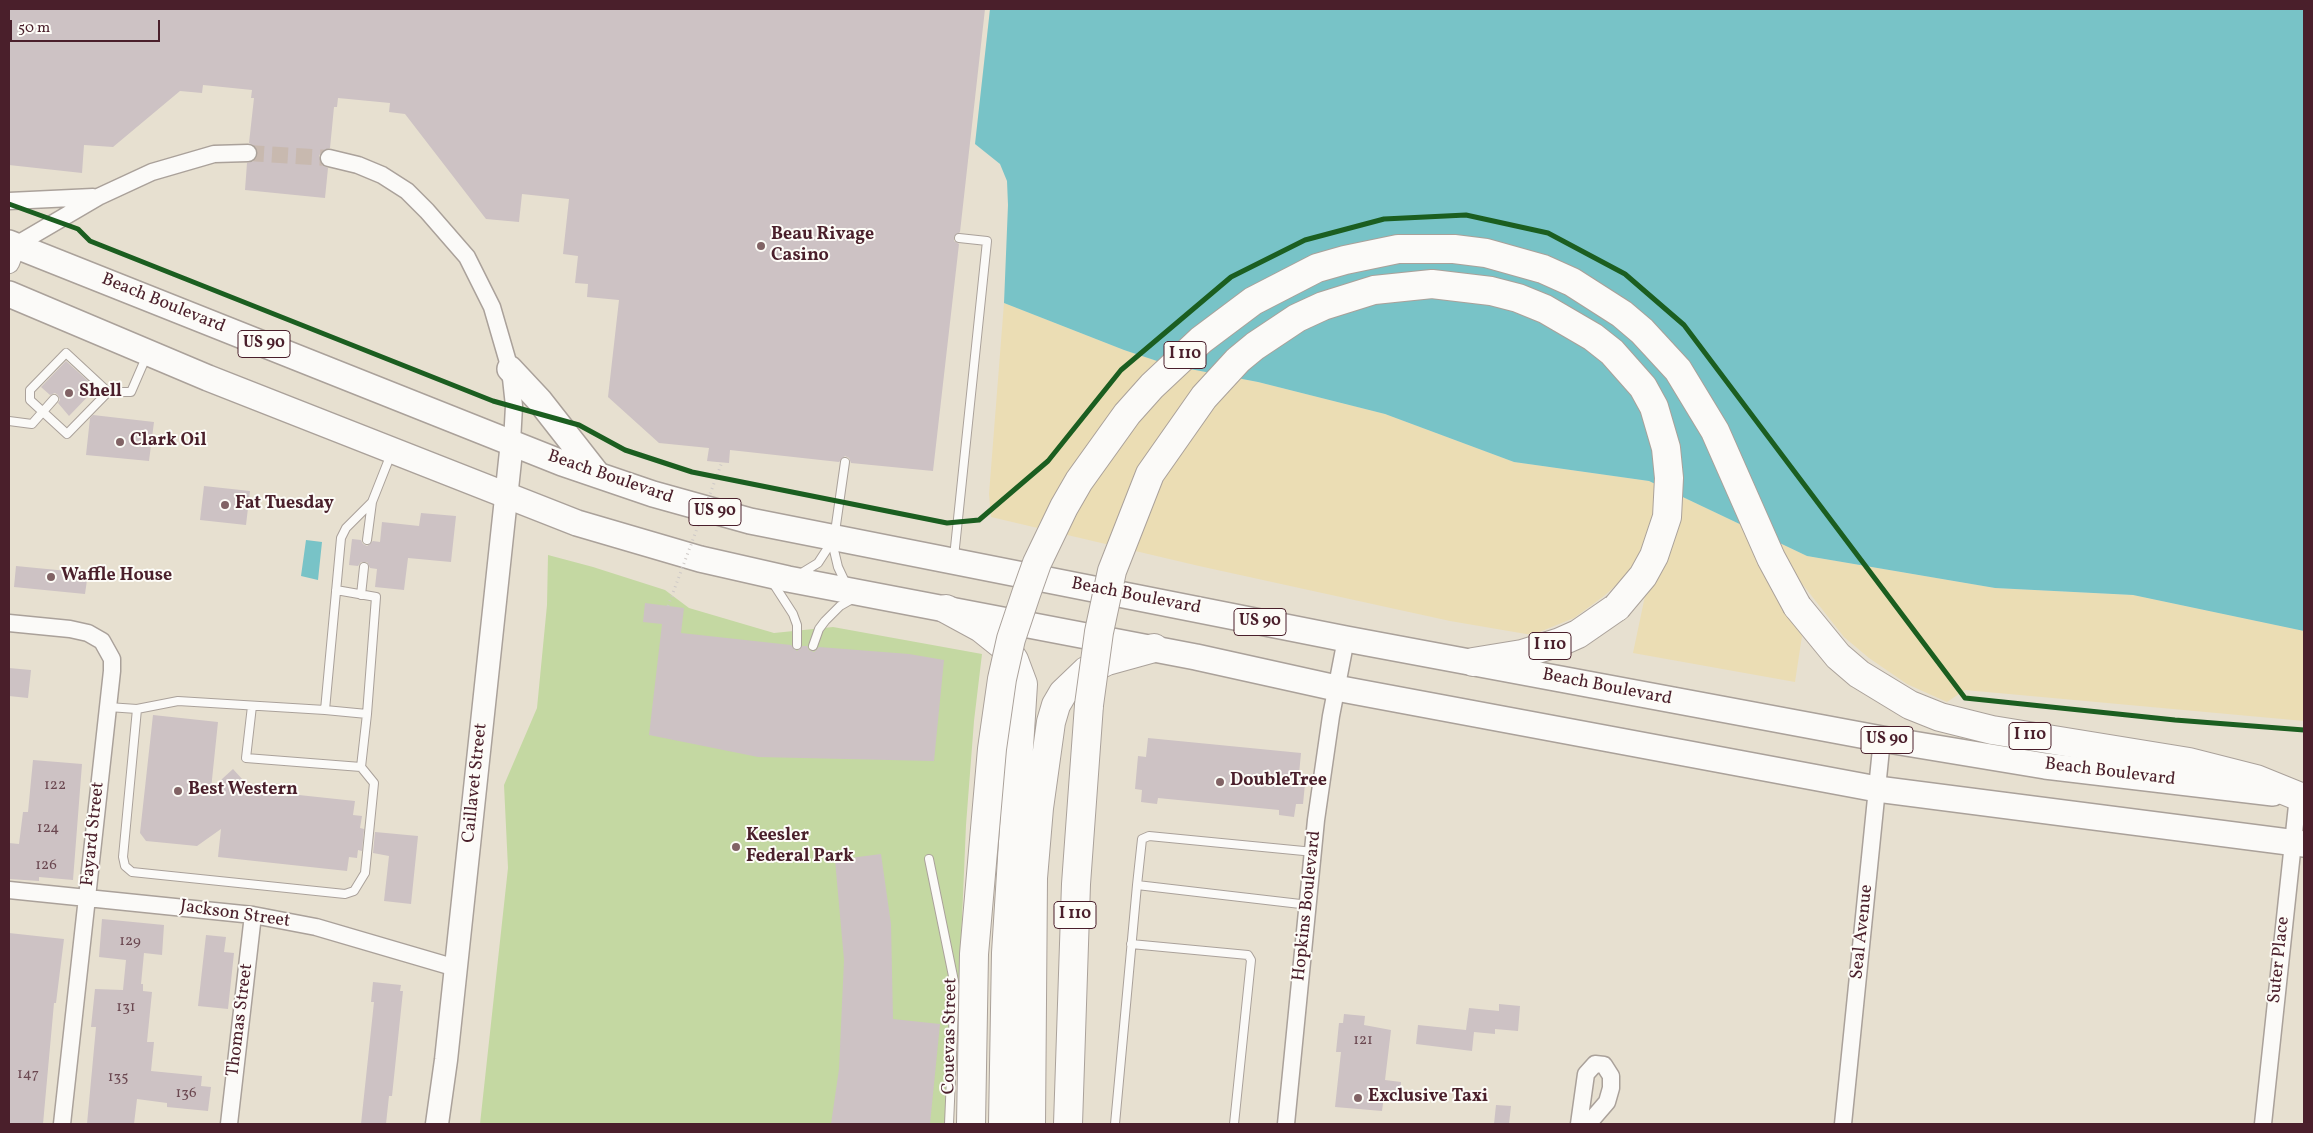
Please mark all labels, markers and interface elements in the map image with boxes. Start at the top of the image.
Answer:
scale bar [12,10,162,42]
text: 50 m [18,18,50,39]
place label: Beau Rivage Casino [771,225,874,268]
marker: Beau Rivage Casino [755,240,767,252]
street label: Beach Boulevard [98,269,228,339]
road number: US 90 [238,330,290,358]
road number: I 110 [1164,342,1206,368]
place label: Shell [79,382,122,404]
marker: Shell [63,387,75,399]
place label: Clark Oil [130,431,206,453]
marker: Clark Oil [114,436,126,448]
street label: Beach Boulevard [544,446,676,510]
place label: Fat Tuesday [235,494,334,516]
road number: US 90 [689,498,741,526]
marker: Fat Tuesday [219,499,231,511]
place label: Waffle House [61,566,172,588]
marker: Waffle House [45,571,57,583]
street label: Beach Boulevard [1069,574,1203,620]
road number: US 90 [1234,608,1286,636]
road number: I 110 [1529,632,1571,659]
street label: Beach Boulevard [1540,665,1674,711]
street label: Caillavet Street [459,722,493,844]
road number: I 110 [2009,722,2051,749]
road number: US 90 [1861,726,1913,754]
street label: Beach Boulevard [2043,754,2177,792]
place label: DoubleTree [1230,771,1327,793]
marker: DoubleTree [1214,776,1226,788]
house number: 122 [44,777,66,795]
place label: Best Western [188,780,298,802]
street label: Fayard Street [78,781,110,887]
marker: Best Western [172,785,184,797]
house number: 124 [37,820,59,838]
place label: Keesler Federal Park [746,826,854,869]
street label: Hopkins Boulevard [1289,830,1327,982]
marker: Keesler Federal Park [730,841,742,853]
house number: 126 [35,857,57,875]
street label: Seal Avenue [1847,883,1879,981]
street label: Jackson Street [178,897,292,933]
road number: I 110 [1054,902,1096,928]
street label: Suter Place [2265,915,2295,1005]
house number: 129 [119,933,141,951]
street label: Thomas Street [223,962,259,1078]
street label: Couevas Street [939,977,963,1095]
house number: 131 [116,999,136,1017]
house number: 121 [1353,1032,1373,1050]
house number: 147 [17,1066,39,1084]
house number: 135 [108,1069,128,1087]
house number: 136 [175,1085,197,1103]
place label: Exclusive Taxi [1368,1087,1488,1109]
marker: Exclusive Taxi [1352,1092,1364,1104]

